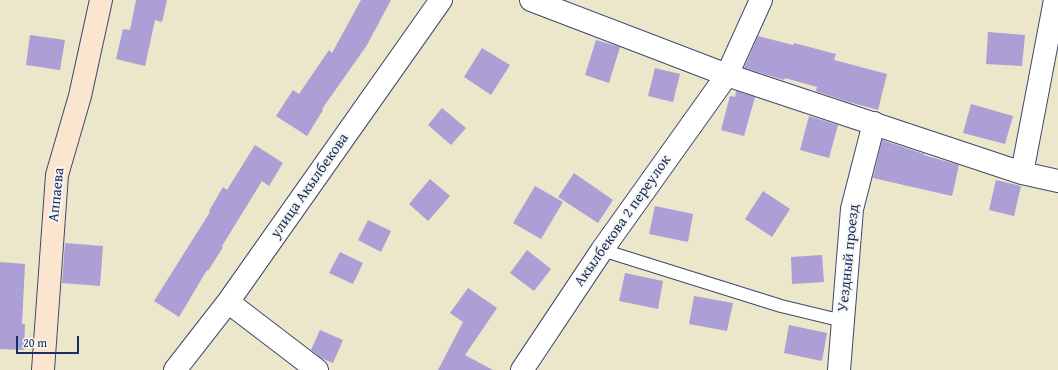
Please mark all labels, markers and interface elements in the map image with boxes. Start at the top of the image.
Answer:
street label: улица Акылбекова [267,130,353,242]
street label: Акылбекова 2 переулок [571,152,675,290]
street label: Аппаева [45,167,69,223]
street label: Уездный проезд [834,203,864,313]
scale bar [18,328,81,354]
text: 20 m [23,334,47,351]

